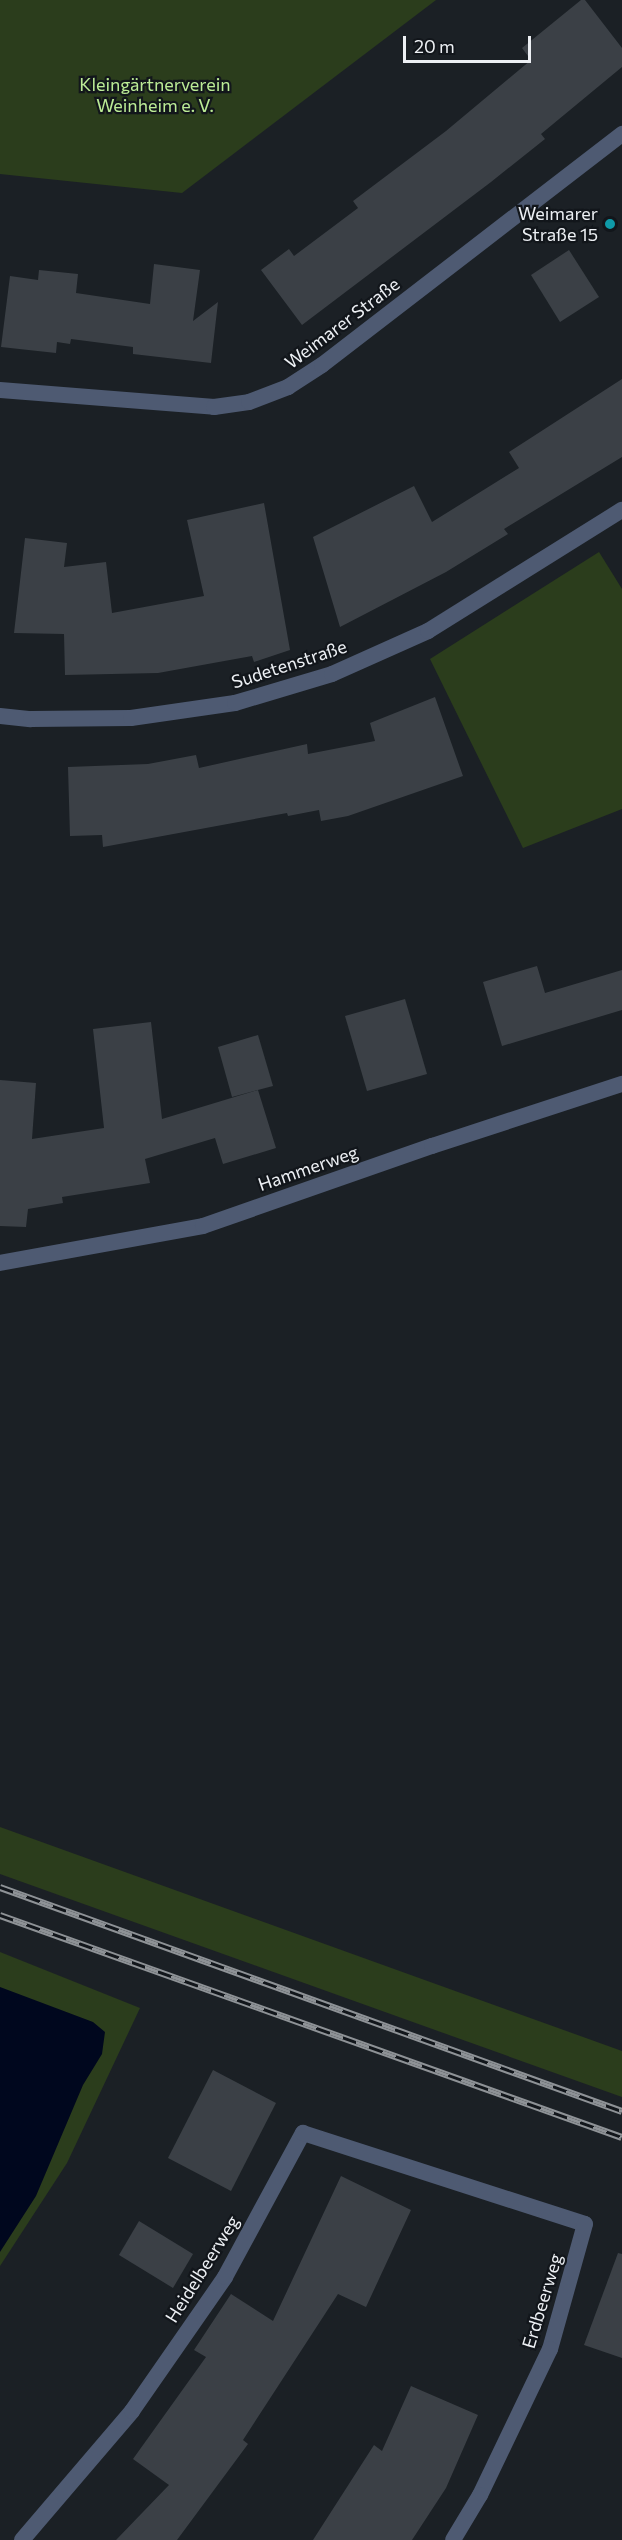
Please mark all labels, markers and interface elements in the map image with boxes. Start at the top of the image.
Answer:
scale bar [406,24,534,62]
text: 20 m [414,35,455,57]
park label: Kleingärtnerverein Weinheim e. V. [79,74,231,116]
place label: Weimarer Straße 15 [518,203,598,246]
marker: Weimarer Straße 15 [603,217,617,231]
street label: Weimarer Straße [280,273,404,373]
street label: Sudetenstraße [229,635,349,693]
street label: Hammerweg [255,1141,361,1195]
street label: Heidelbeerweg [160,2211,244,2327]
street label: Erdbeerweg [517,2251,567,2351]

